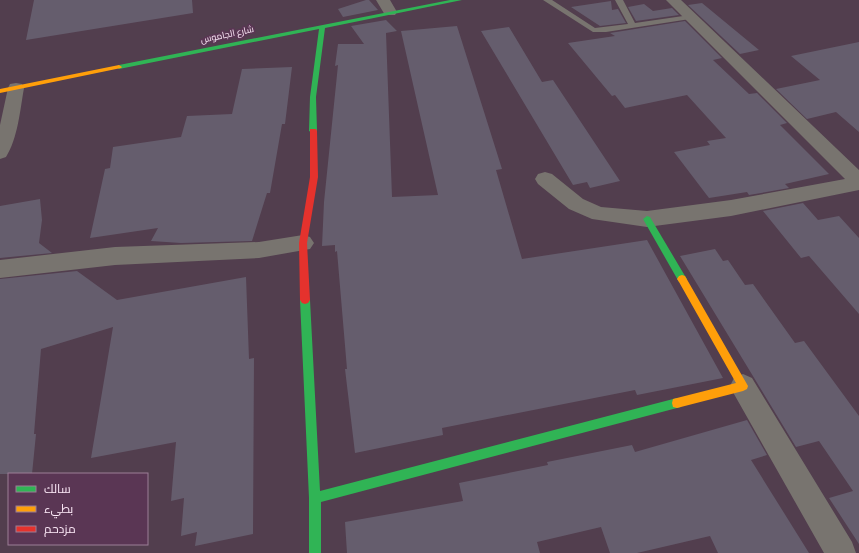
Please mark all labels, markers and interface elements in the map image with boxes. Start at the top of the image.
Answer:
street label: شارع الجاموس [199,23,255,46]
legend [8,473,148,545]
text: سالك [44,481,71,495]
text: بطيء [44,501,73,519]
text: مزدحم [44,521,76,537]

